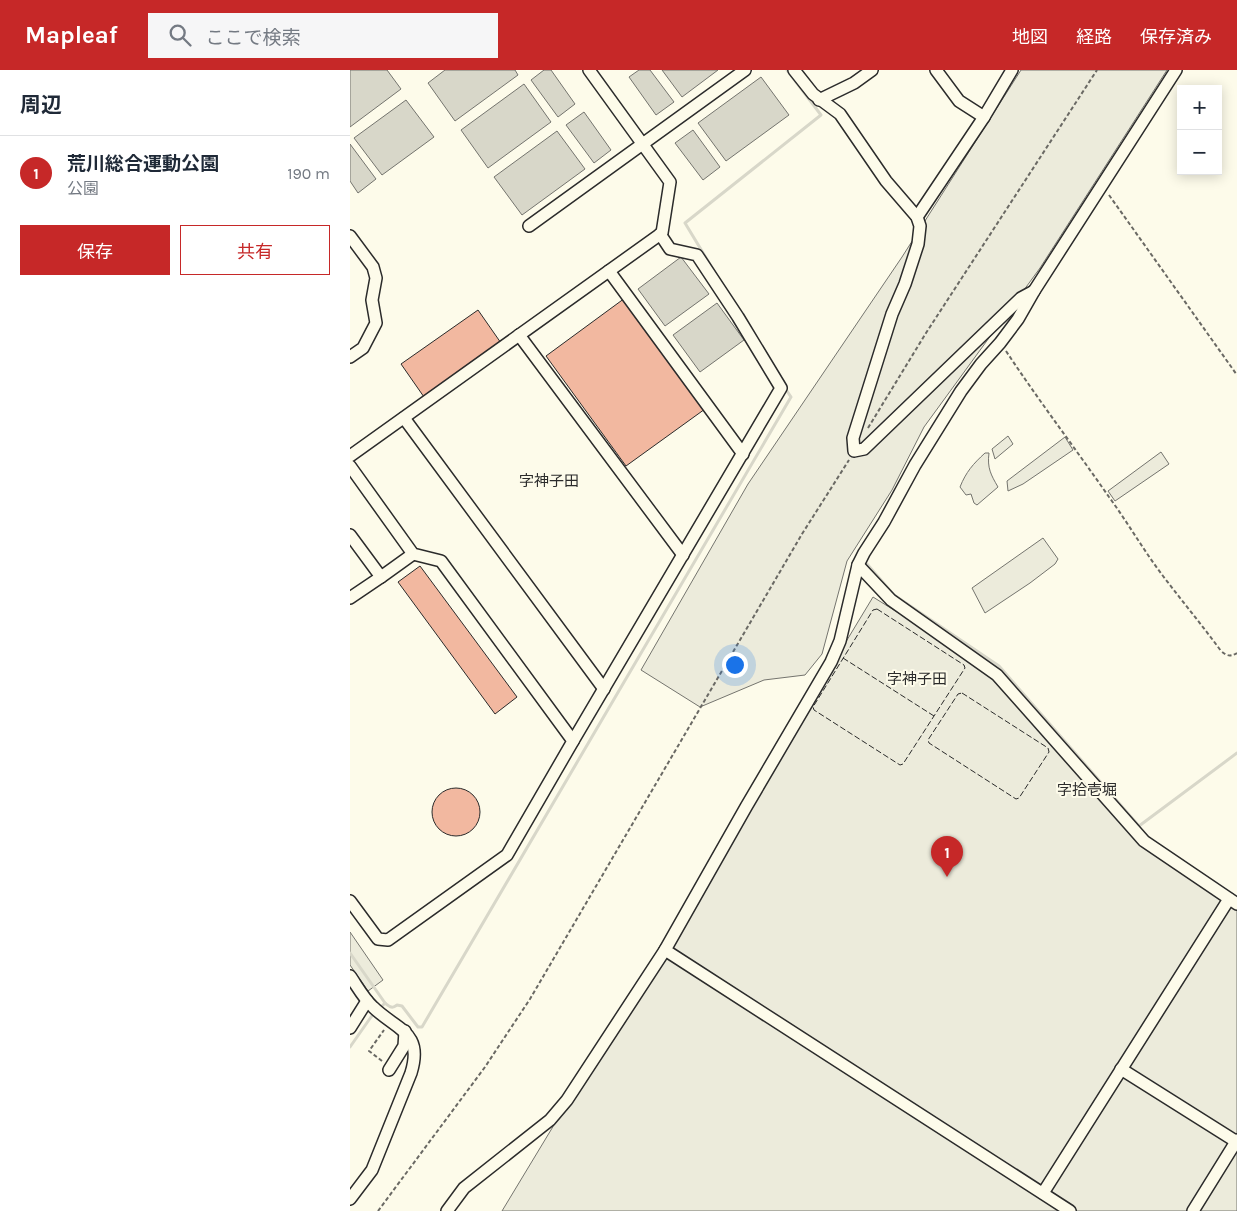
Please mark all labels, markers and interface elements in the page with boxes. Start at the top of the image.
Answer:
search box [148,13,498,58]
text: Mapleaf [25,21,118,49]
icon: search [166,21,194,49]
text: 地図 [1012,26,1048,48]
text: 経路 [1076,26,1112,48]
text: 保存済み [1140,26,1212,48]
text: ここで検索 [206,27,301,49]
map controls [1177,85,1222,175]
button: + [1177,85,1222,130]
text: 周辺 [20,93,62,117]
button: − [1177,130,1222,175]
text: 荒川総合運動公園 [67,153,219,175]
text: 1 [33,164,39,183]
text: 190 m [287,164,330,183]
text: 公園 [67,179,99,198]
button: 保存 [20,225,170,275]
button: 共有 [180,225,330,275]
district label: 字神子田 [519,472,579,490]
your location [722,652,748,678]
district label: 字神子田 [887,670,947,688]
district label: 字拾壱堀 [1057,781,1117,799]
pin: 1 [931,836,963,877]

